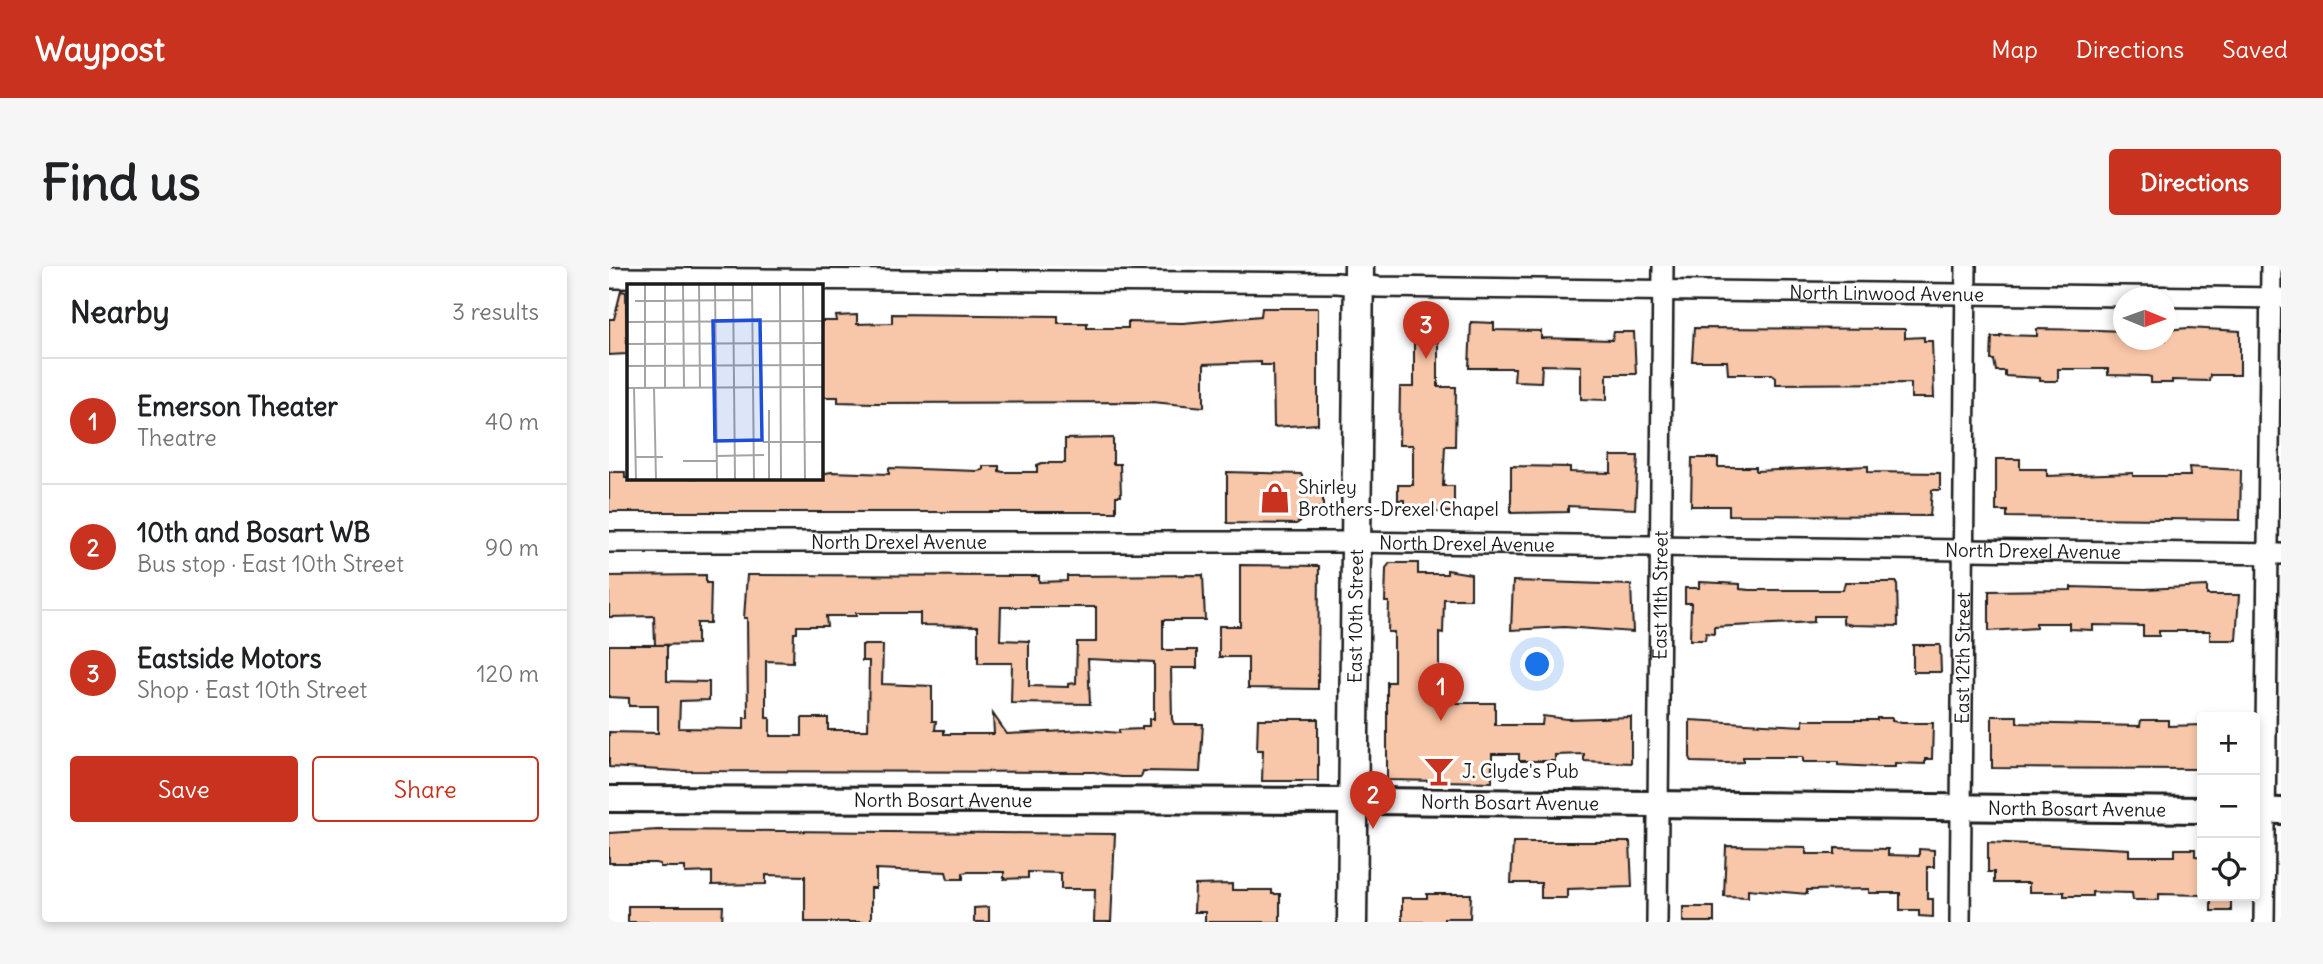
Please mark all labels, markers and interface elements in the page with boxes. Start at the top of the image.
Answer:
text: Waypost [35,28,165,70]
text: Map [1991,34,2038,64]
text: Directions [2076,34,2184,64]
text: Saved [2222,34,2288,64]
button: Directions [2109,149,2281,215]
text: Find us [42,152,200,213]
street label: North Linwood Avenue [1789,280,1984,306]
inset map [627,284,823,480]
north arrow [2113,287,2176,350]
text: Nearby [70,293,170,331]
text: 3 results [452,297,539,326]
pin: 3 [1403,301,1449,359]
text: Emerson Theater [137,390,338,423]
text: 1 [88,407,98,436]
text: 40 m [485,407,539,436]
text: Theatre [137,423,217,452]
place label: Shirley Brothers-Drexel Chapel [1298,475,1499,521]
shop icon: Shirley Brothers-Drexel Chapel [1258,481,1292,515]
text: 10th and Bosart WB [137,516,370,549]
street label: North Drexel Avenue [811,530,987,554]
street label: North Drexel Avenue [1379,530,1555,557]
street label: East 11th Street [1647,530,1673,660]
text: 2 [87,533,99,562]
text: 90 m [485,533,539,562]
street label: North Drexel Avenue [1945,538,2121,564]
text: Bus stop · East 10th Street [137,549,404,578]
street label: East 10th Street [1343,549,1368,683]
street label: East 12th Street [1950,592,1975,724]
text: Eastside Motors [137,642,321,675]
your location [1520,647,1554,681]
text: 3 [86,659,100,688]
text: 120 m [476,659,539,688]
pin: 1 [1418,663,1464,721]
text: Shop · East 10th Street [137,675,367,704]
map controls [2197,712,2260,901]
button: + [2197,712,2260,775]
bar icon: J. Clyde's Pub [1422,754,1456,788]
button: Save [70,756,298,822]
button: Share [312,756,539,822]
place label: J. Clyde's Pub [1462,759,1579,783]
pin: 2 [1350,771,1396,829]
button: − [2197,775,2260,838]
street label: North Bosart Avenue [854,788,1032,812]
street label: North Bosart Avenue [1421,790,1599,815]
street label: North Bosart Avenue [1988,796,2166,822]
button: locate [2197,838,2260,901]

